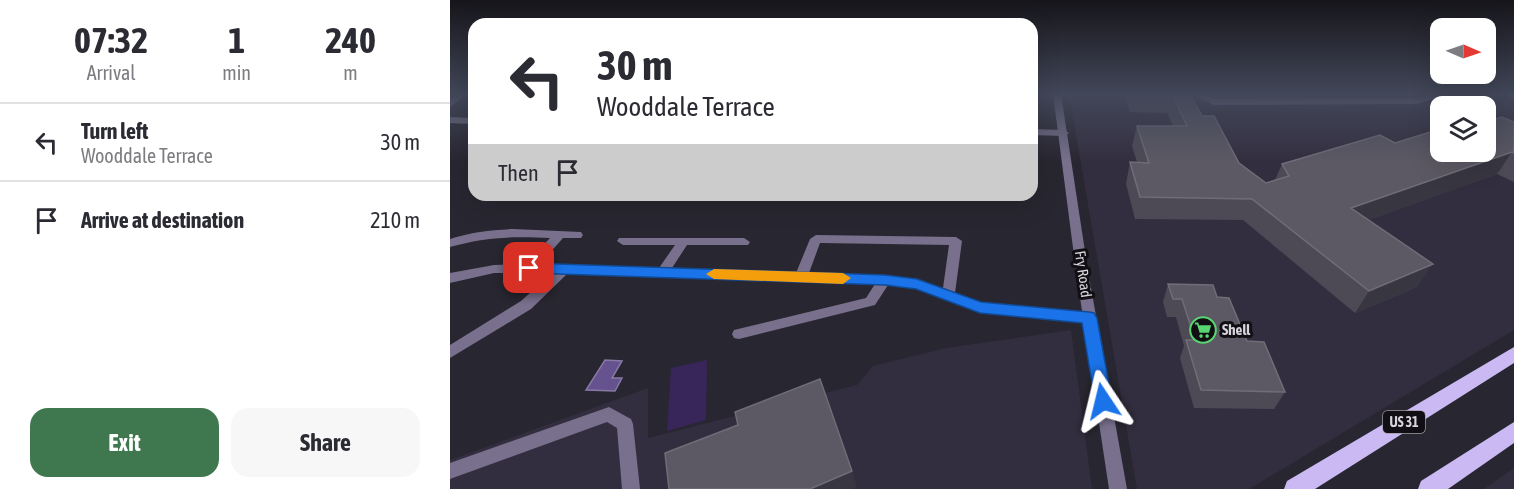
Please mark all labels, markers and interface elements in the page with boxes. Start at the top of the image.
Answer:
north arrow [1430,18,1496,84]
map controls [1430,18,1496,162]
text: 07:32 [74,19,148,61]
text: 1 [228,19,245,61]
text: 240 [325,19,376,61]
text: 30 m [597,41,672,89]
icon: left [498,42,576,120]
text: Arrival [87,61,136,84]
text: min [222,61,251,84]
text: m [343,61,358,84]
text: Wooddale Terrace [597,91,775,122]
button: layers [1430,96,1496,162]
text: Turn left [81,118,148,144]
icon: left [30,126,63,159]
text: 30 m [380,129,420,155]
text: Wooddale Terrace [81,144,213,167]
icon: arrive [551,156,584,189]
text: Then [498,160,539,186]
icon: arrive [30,204,63,237]
text: Arrive at destination [81,207,244,233]
text: 210 m [370,207,420,233]
pin [503,242,554,293]
street label: Fry Road [1072,249,1095,298]
icon: arrive [512,251,545,284]
supermarket icon: Shell [1188,315,1218,345]
place label: Shell [1222,321,1251,338]
position arrow [1071,369,1135,433]
button: Exit [30,408,219,477]
button: Share [231,408,420,477]
road number: US 31 [1383,411,1425,433]

